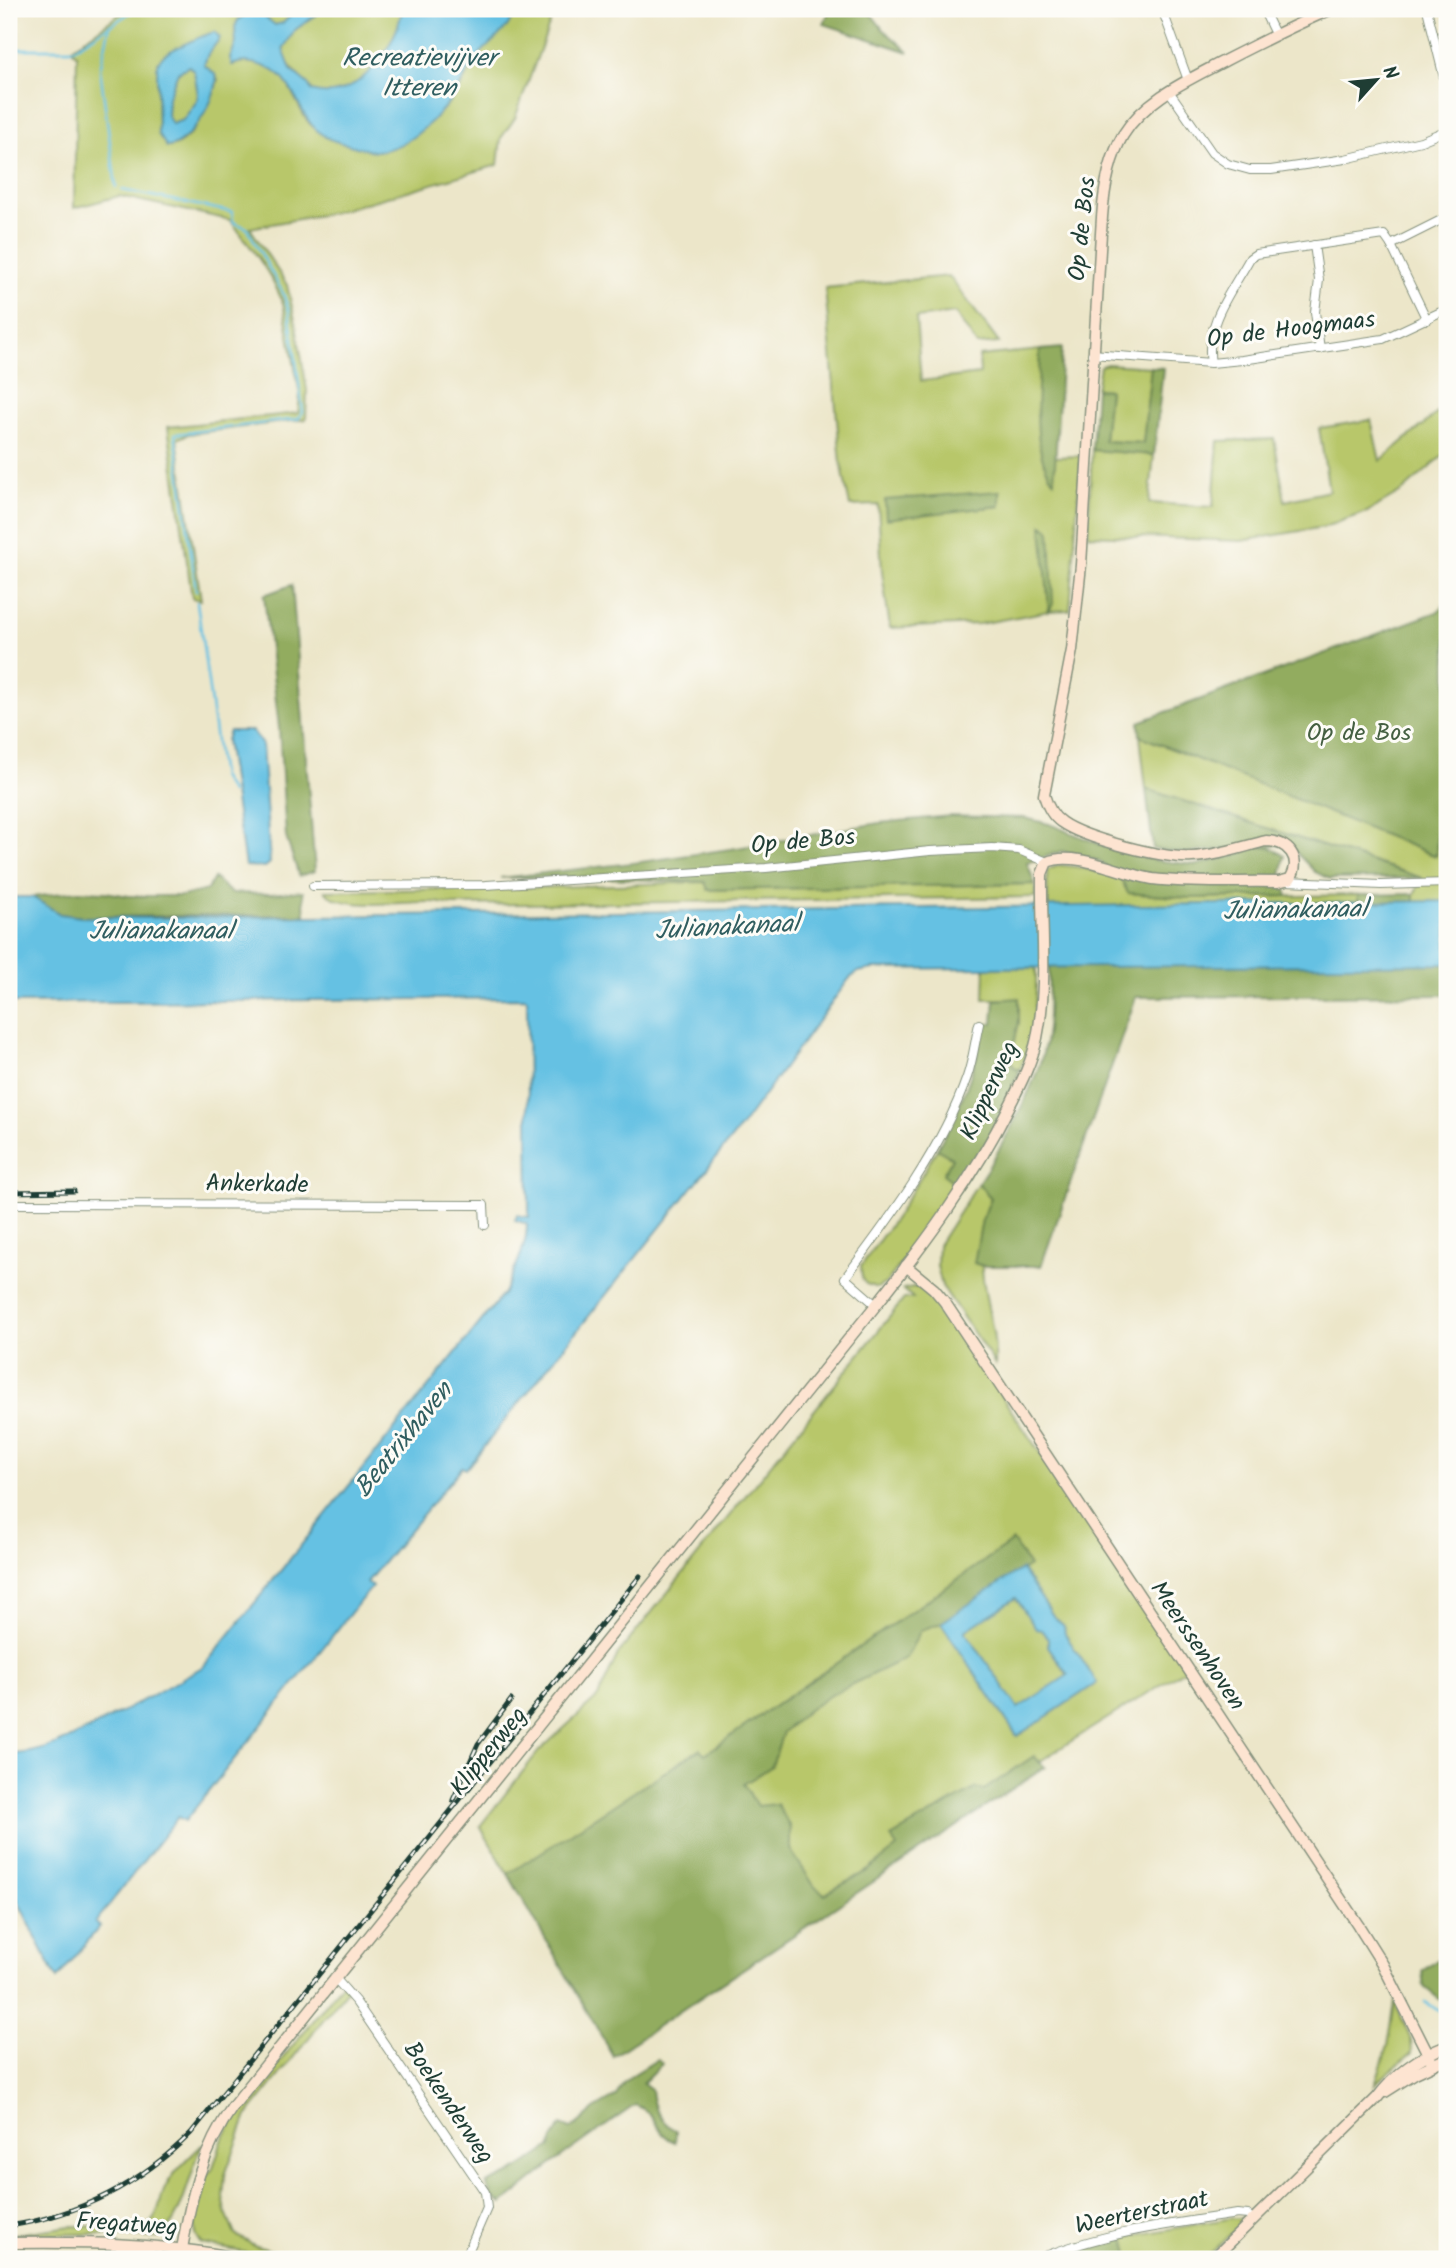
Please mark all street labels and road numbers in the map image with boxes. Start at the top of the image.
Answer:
street label: Op de Bos [1058,175,1108,283]
street label: Op de Hoogmaas [1205,300,1377,360]
street label: Op de Bos [749,818,857,866]
street label: Klipperweg [950,1035,1030,1147]
street label: Ankerkade [205,1165,309,1205]
street label: Meerssenhoven [1139,1573,1255,1719]
street label: Klipperweg [441,1699,537,1805]
street label: Boekenderweg [392,2034,504,2172]
street label: Weerterstraat [1072,2180,1213,2246]
street label: Fregatweg [75,2202,179,2248]

